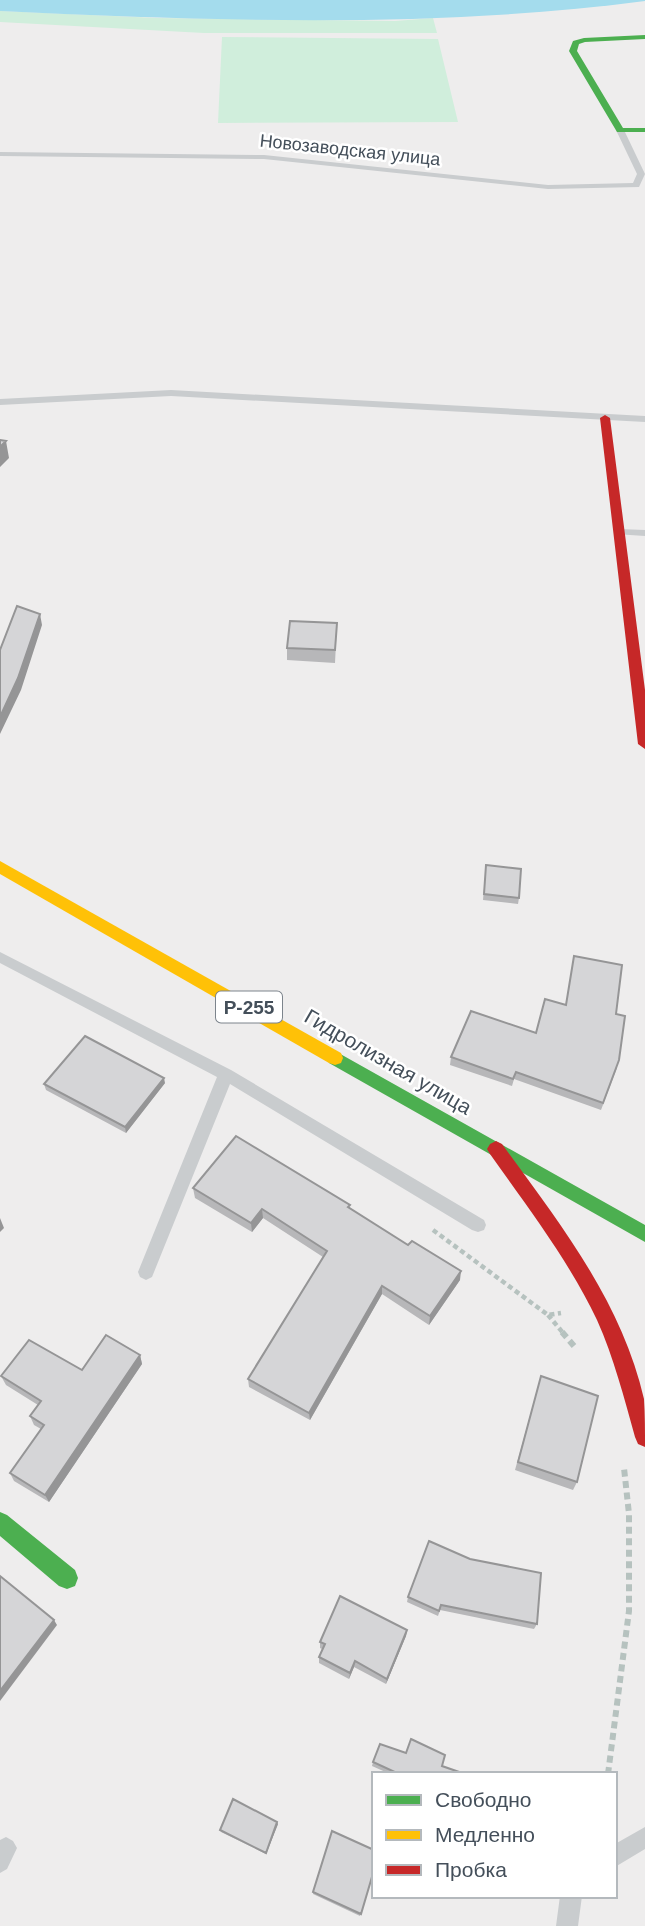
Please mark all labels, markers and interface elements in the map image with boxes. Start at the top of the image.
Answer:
street label: Новозаводская улица [259,131,442,170]
road number: Р-255 [216,992,282,1023]
street label: Гидролизная улица [301,1004,476,1119]
legend [372,1772,617,1898]
text: Свободно [435,1788,532,1811]
text: Медленно [435,1823,535,1846]
text: Пробка [435,1858,507,1881]

